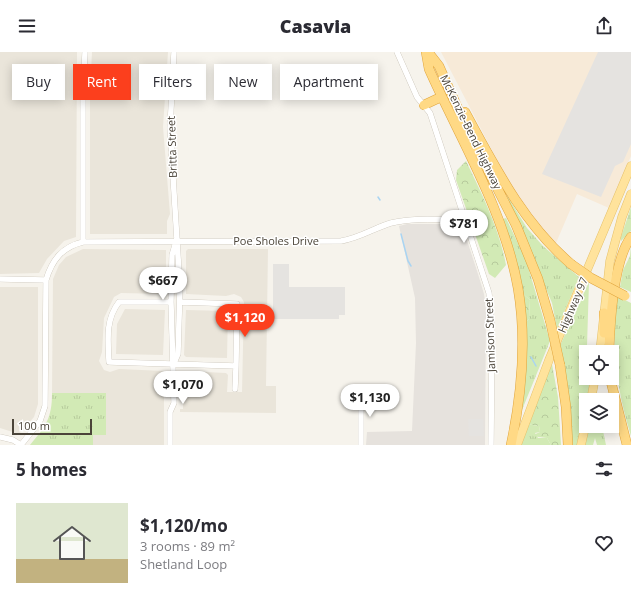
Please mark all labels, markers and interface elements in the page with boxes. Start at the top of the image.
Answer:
text: Casavia [280,14,351,38]
icon: menu [16,15,38,37]
icon: share [593,15,615,37]
chip: Buy [12,64,65,100]
chip: Rent [73,64,131,100]
chip: Filters [139,64,206,100]
chip: New [214,64,272,100]
chip: Apartment [280,64,378,100]
street label: McKenzie-Bend Highway [437,72,506,192]
street label: Britta Street [163,116,180,178]
pin: $781 [440,210,488,244]
text: $781 [449,214,479,232]
street label: Poe Sholes Drive [233,233,319,248]
pin: $667 [139,267,187,301]
text: $667 [148,271,178,289]
street label: Highway 97 [554,275,591,335]
street label: Jamison Street [481,298,498,373]
pin: $1,120 [212,304,278,338]
text: $1,120 [225,308,265,326]
map controls [579,345,619,433]
button: locate [579,345,619,385]
pin: $1,070 [150,371,216,405]
text: $1,070 [163,375,203,393]
pin: $1,130 [337,384,403,418]
text: $1,130 [350,388,390,406]
button: layers [579,393,619,433]
scale bar [12,417,92,436]
text: 100 m [18,418,50,433]
text: 5 homes [16,458,87,481]
icon: filters [593,458,615,480]
text: $1,120/mo [140,514,228,537]
icon: home [48,519,96,567]
icon: heart [593,532,615,554]
text: 3 rooms · 89 m² [140,537,235,555]
text: Shetland Loop [140,555,227,573]

